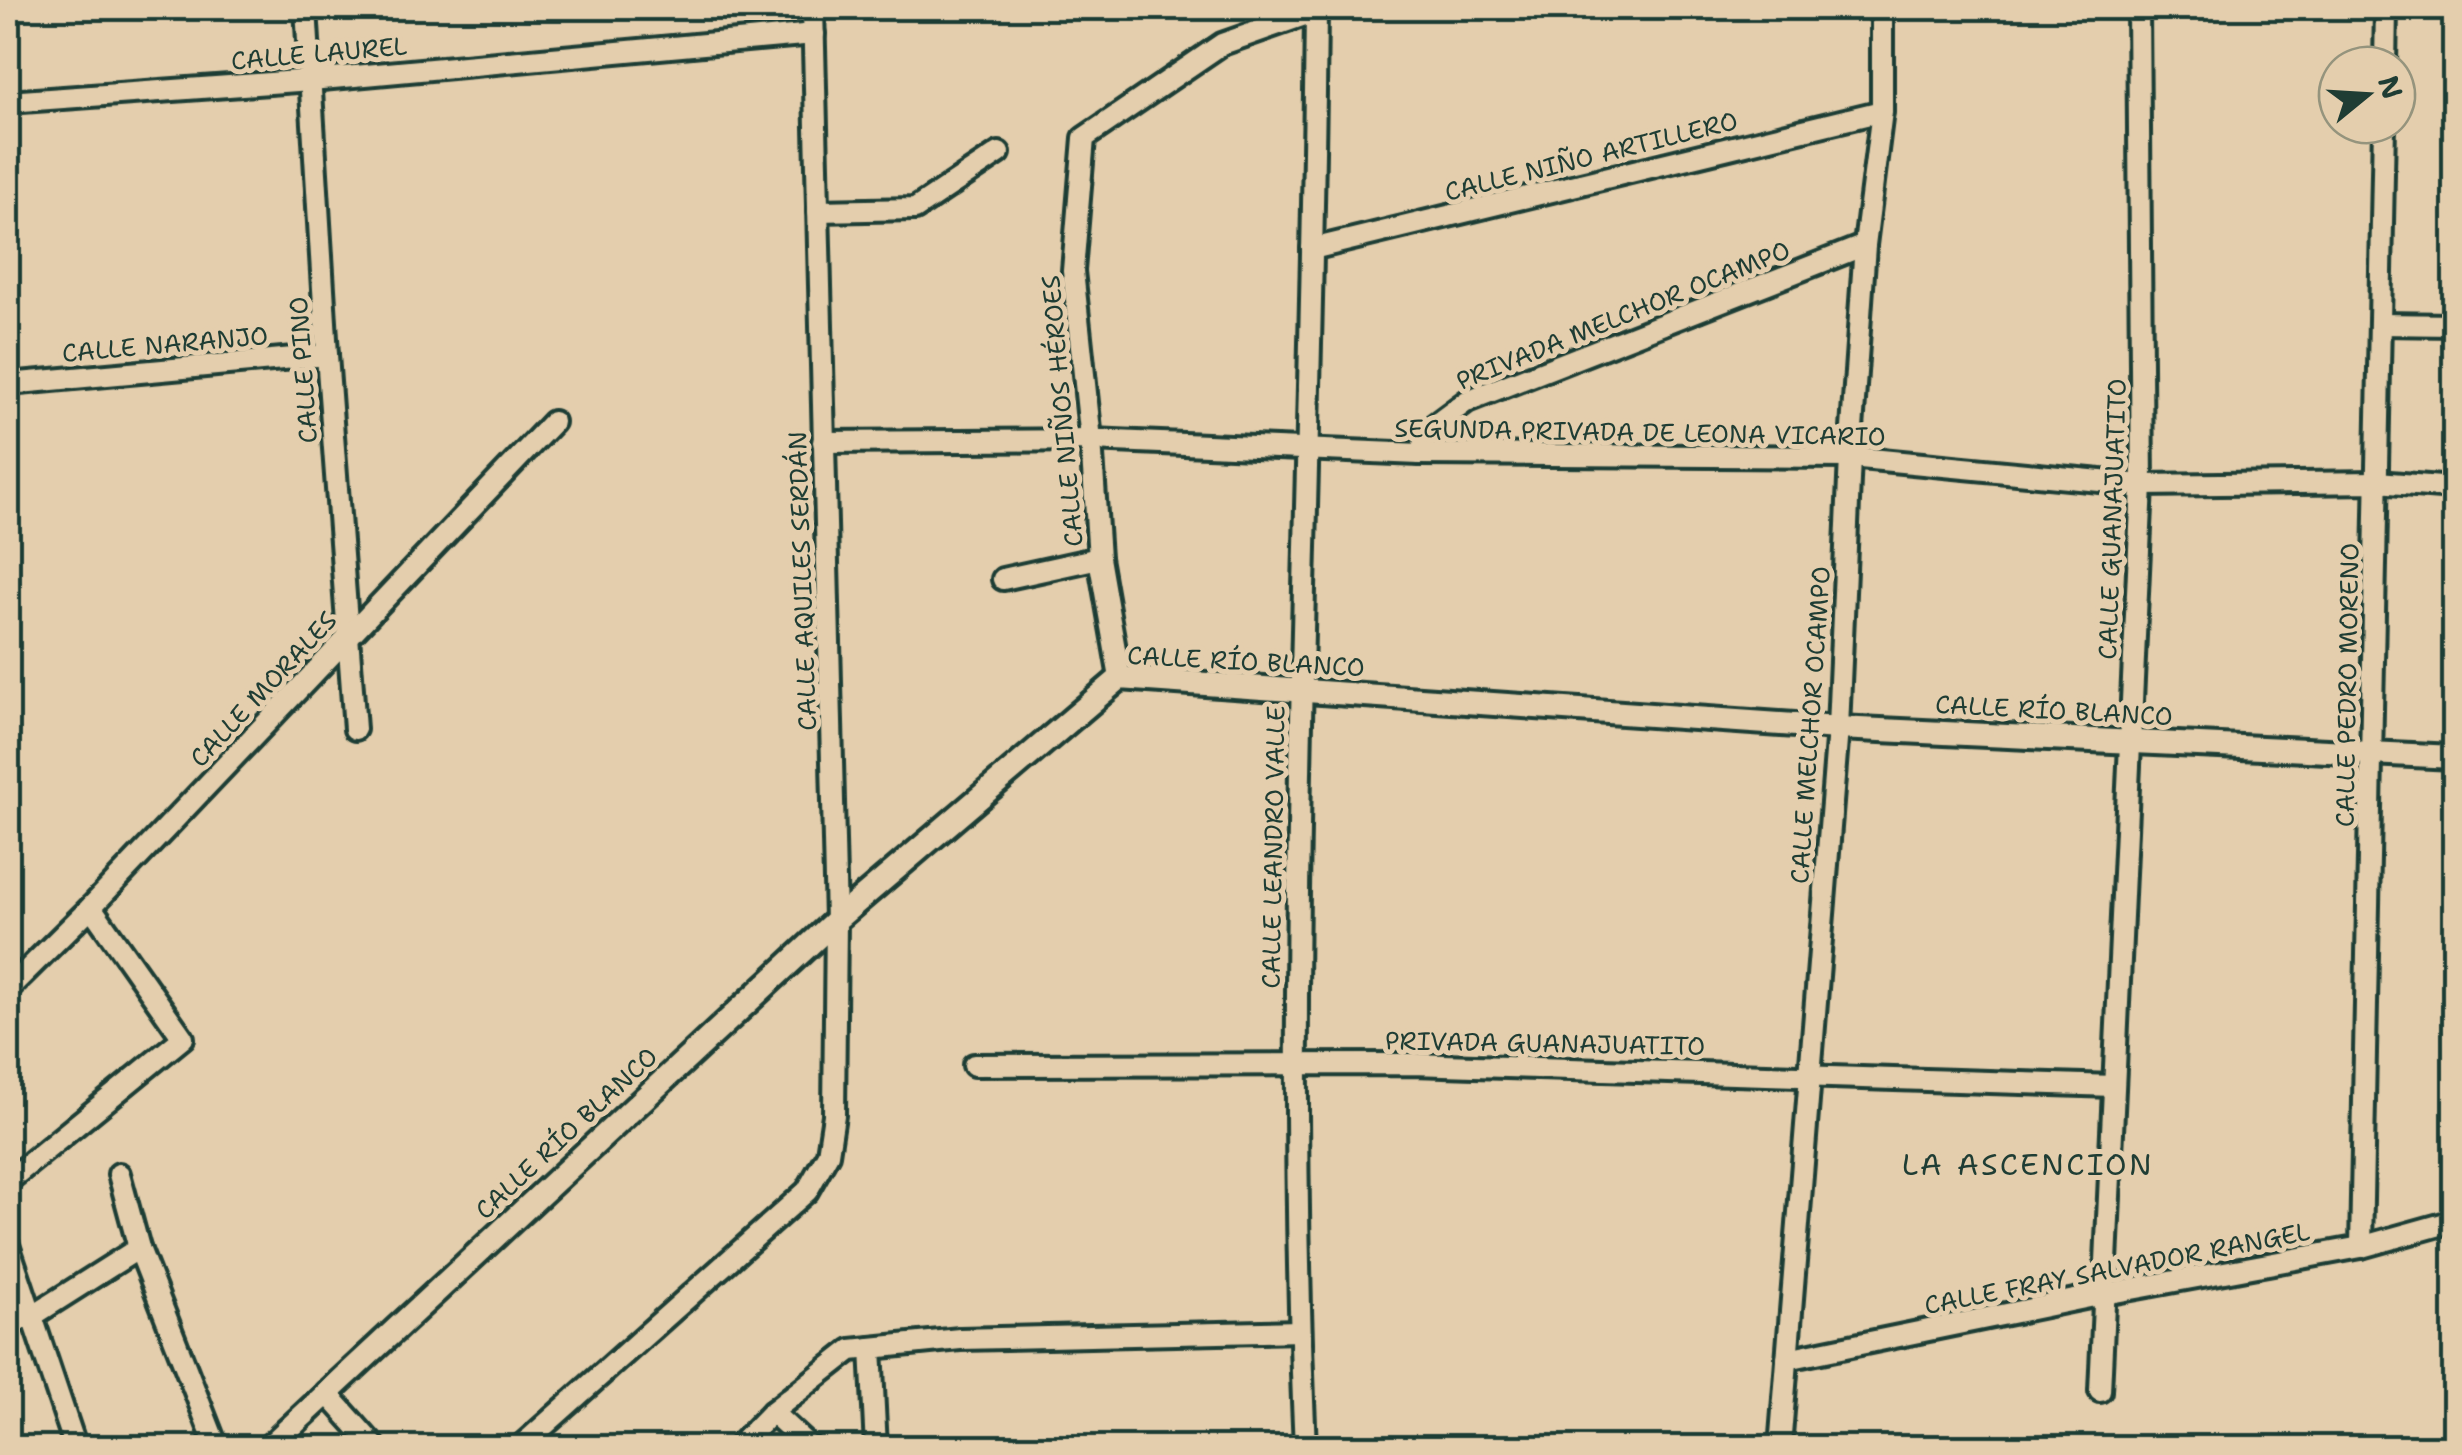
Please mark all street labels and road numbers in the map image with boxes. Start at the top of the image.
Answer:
street label: CALLE LAUREL [229,28,409,78]
street label: CALLE NIÑO ARTILLERO [1441,103,1741,209]
street label: PRIVADA MELCHOR OCAMPO [1451,232,1795,398]
street label: CALLE NIÑOS HÉROES [1033,274,1091,548]
street label: CALLE PINO [281,295,325,445]
street label: CALLE NARANJO [61,318,269,370]
street label: CALLE GUANAJUATITO [2090,378,2134,660]
street label: SEGUNDA PRIVADA DE LEONA VICARIO [1394,411,1886,453]
street label: CALLE AQUILES SERDÁN [780,431,824,731]
street label: CALLE PEDRO MORENO [2328,543,2366,827]
street label: CALLE MELCHOR OCAMPO [1782,565,1838,885]
street label: CALLE MORALES [182,604,344,774]
street label: CALLE RÍO BLANCO [1126,638,1366,684]
street label: CALLE RÍO BLANCO [1934,687,2174,733]
street label: CALLE LEANDRO VALLE [1254,705,1292,989]
street label: PRIVADA GUANAJUATITO [1384,1023,1706,1063]
street label: CALLE RÍO BLANCO [467,1039,665,1227]
street label: CALLE FRAY SALVADOR RANGEL [1921,1214,2313,1322]

